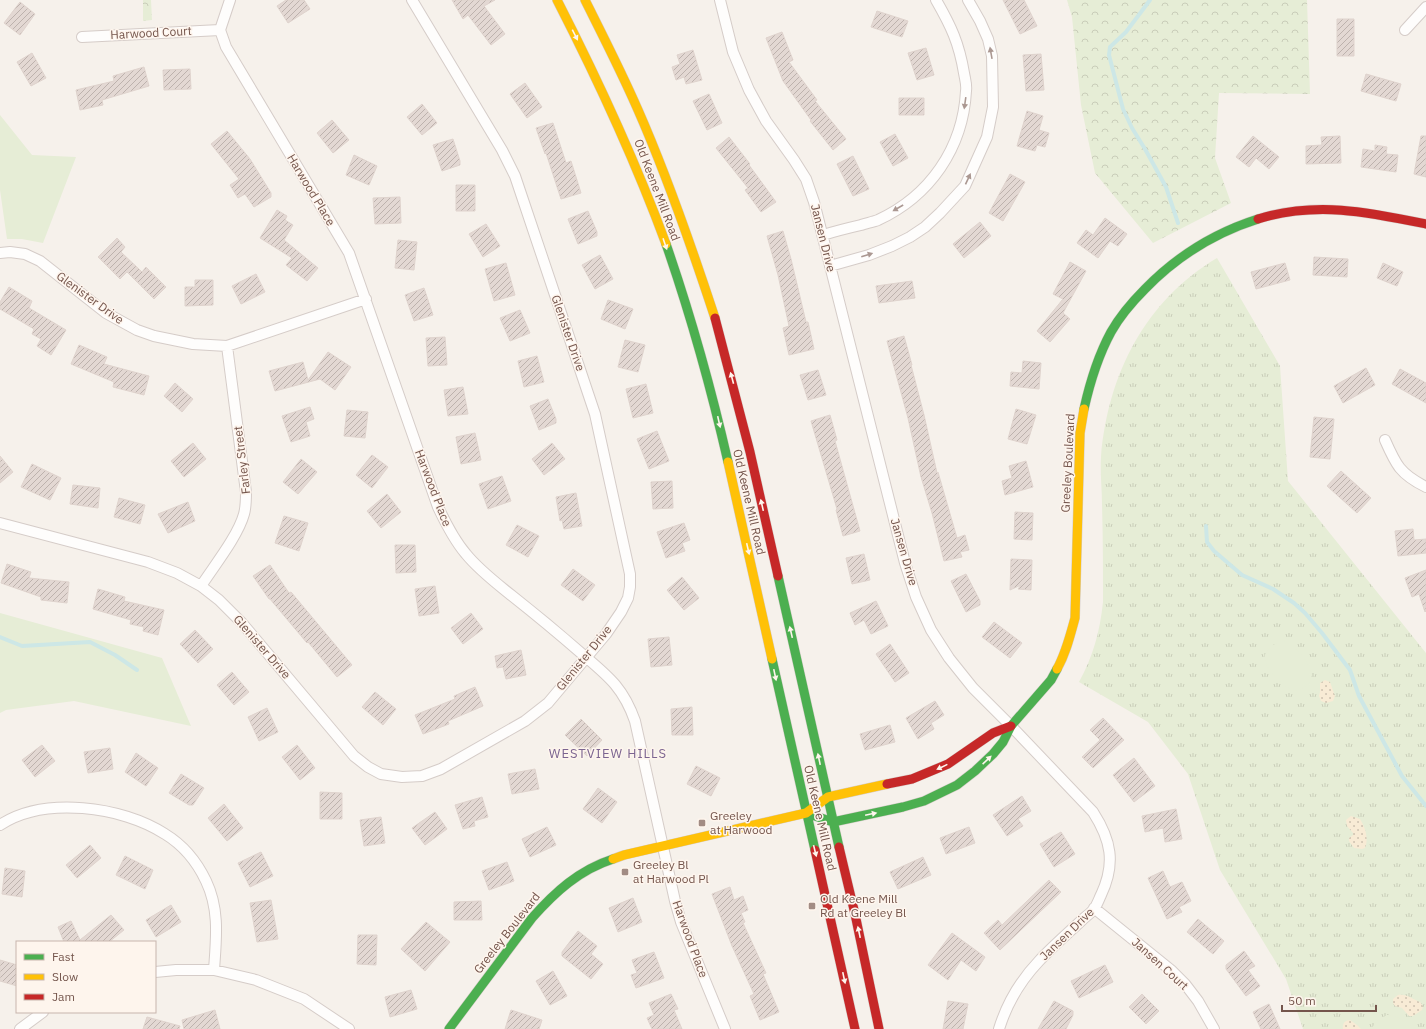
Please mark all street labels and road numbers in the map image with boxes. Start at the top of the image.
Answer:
street label: Harwood Court [110,23,192,42]
street label: Old Keene Mill Road [631,137,684,243]
street label: Harwood Place [284,151,339,229]
street label: Jansen Drive [808,202,839,274]
street label: Glenister Drive [54,268,127,327]
street label: Glenister Drive [548,293,589,373]
street label: Greeley Boulevard [1057,413,1078,513]
street label: Farley Street [230,425,253,495]
street label: Harwood Place [412,447,455,529]
street label: Old Keene Mill Road [730,448,769,556]
street label: Jansen Drive [888,516,921,588]
street label: Glenister Drive [231,612,294,682]
street label: Glenister Drive [553,622,615,693]
street label: Old Keene Mill Road [801,764,840,872]
street label: Greeley Boulevard [470,889,543,976]
street label: Harwood Place [670,898,712,980]
street label: Jansen Drive [1037,904,1097,963]
street label: Jansen Court [1129,934,1192,993]

